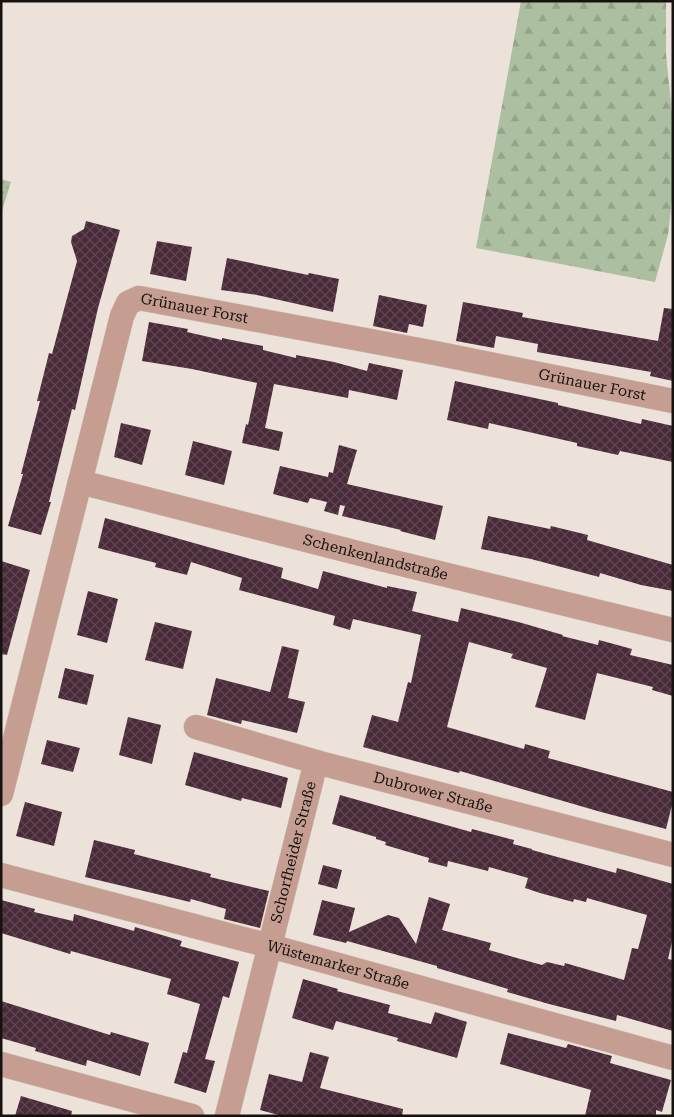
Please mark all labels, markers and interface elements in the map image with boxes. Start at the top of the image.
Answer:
street label: Grünauer Forst [139,290,250,327]
street label: Grünauer Forst [537,365,648,404]
street label: Schenkenlandstraße [301,530,450,584]
street label: Dubrower Straße [371,768,495,817]
street label: Schorfheider Straße [267,779,320,925]
street label: Wüstemarker Straße [265,937,412,993]

